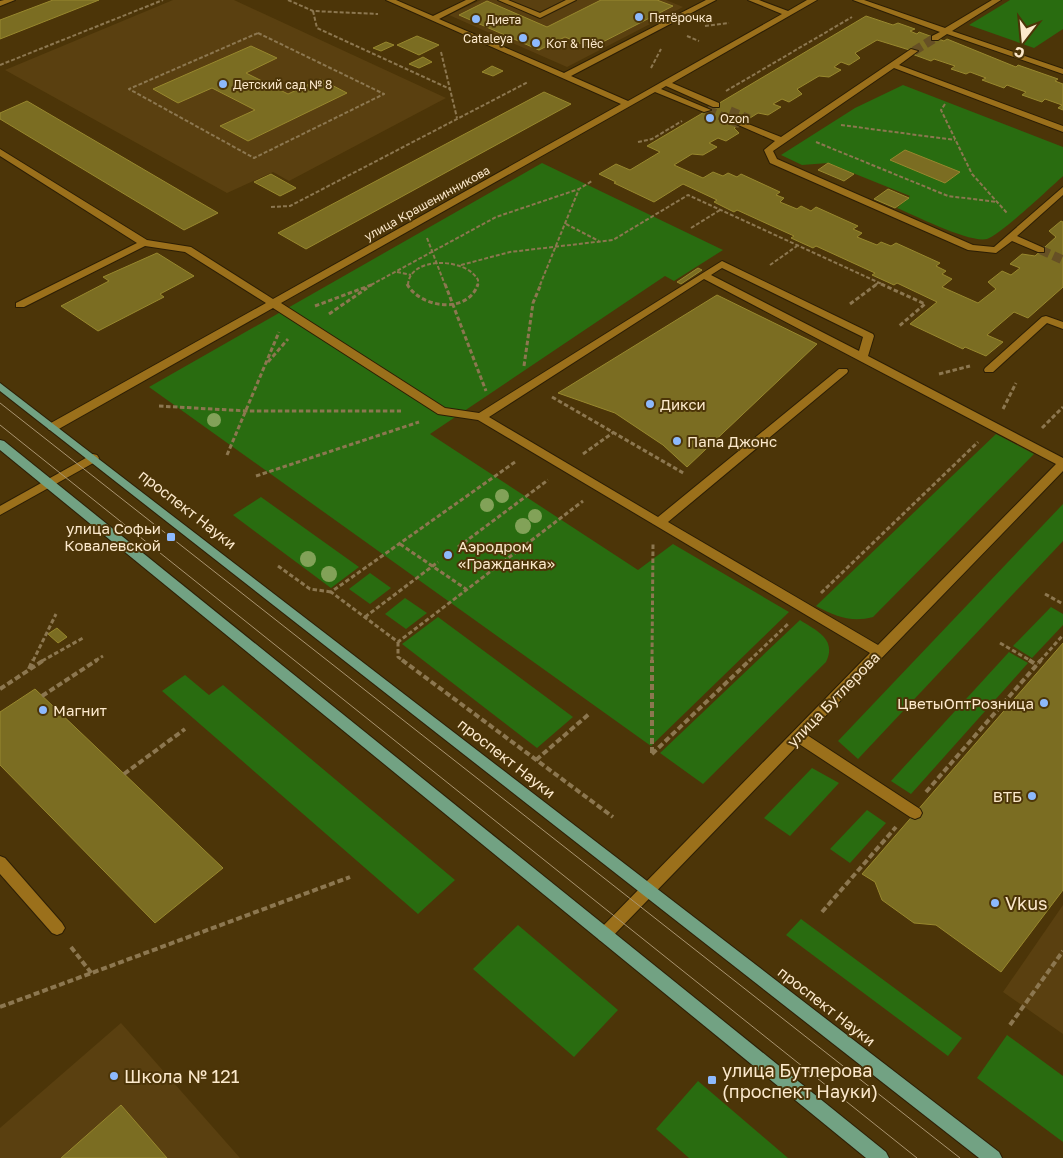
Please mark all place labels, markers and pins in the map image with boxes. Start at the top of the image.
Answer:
place label: Пятёрочка [649,10,712,25]
marker: Пятёрочка [633,11,645,23]
place label: Диета [486,12,521,27]
marker: Диета [470,13,482,25]
place label: Cataleya [463,31,513,46]
marker: Cataleya [517,32,529,44]
place label: Кот & Пёс [546,36,604,51]
marker: Кот & Пёс [530,37,542,49]
place label: Детский сад № 8 [233,77,332,92]
marker: Детский сад № 8 [217,78,229,90]
place label: Ozon [720,111,749,126]
marker: Ozon [704,112,716,124]
place label: Дикси [660,395,706,413]
marker: Дикси [644,398,656,410]
place label: Папа Джонс [687,432,777,450]
marker: Папа Джонс [671,435,683,447]
place label: улица Софьи Ковалевской [64,519,161,554]
marker: улица Софьи Ковалевской [165,531,177,543]
place label: Аэродром «Гражданка» [458,537,555,572]
marker: Аэродром «Гражданка» [442,549,454,561]
place label: ЦветыОптРозница [897,694,1034,712]
marker: ЦветыОптРозница [1038,697,1050,709]
place label: Магнит [53,701,108,719]
marker: Магнит [37,704,49,716]
place label: ВТБ [993,787,1022,805]
marker: ВТБ [1026,790,1038,802]
place label: Vkus [1005,892,1048,914]
marker: Vkus [989,897,1001,909]
place label: улица Бутлерова (проспект Науки) [722,1059,878,1102]
place label: Школа № 121 [124,1065,240,1087]
marker: Школа № 121 [108,1070,120,1082]
marker: улица Бутлерова (проспект Науки) [706,1074,718,1086]

